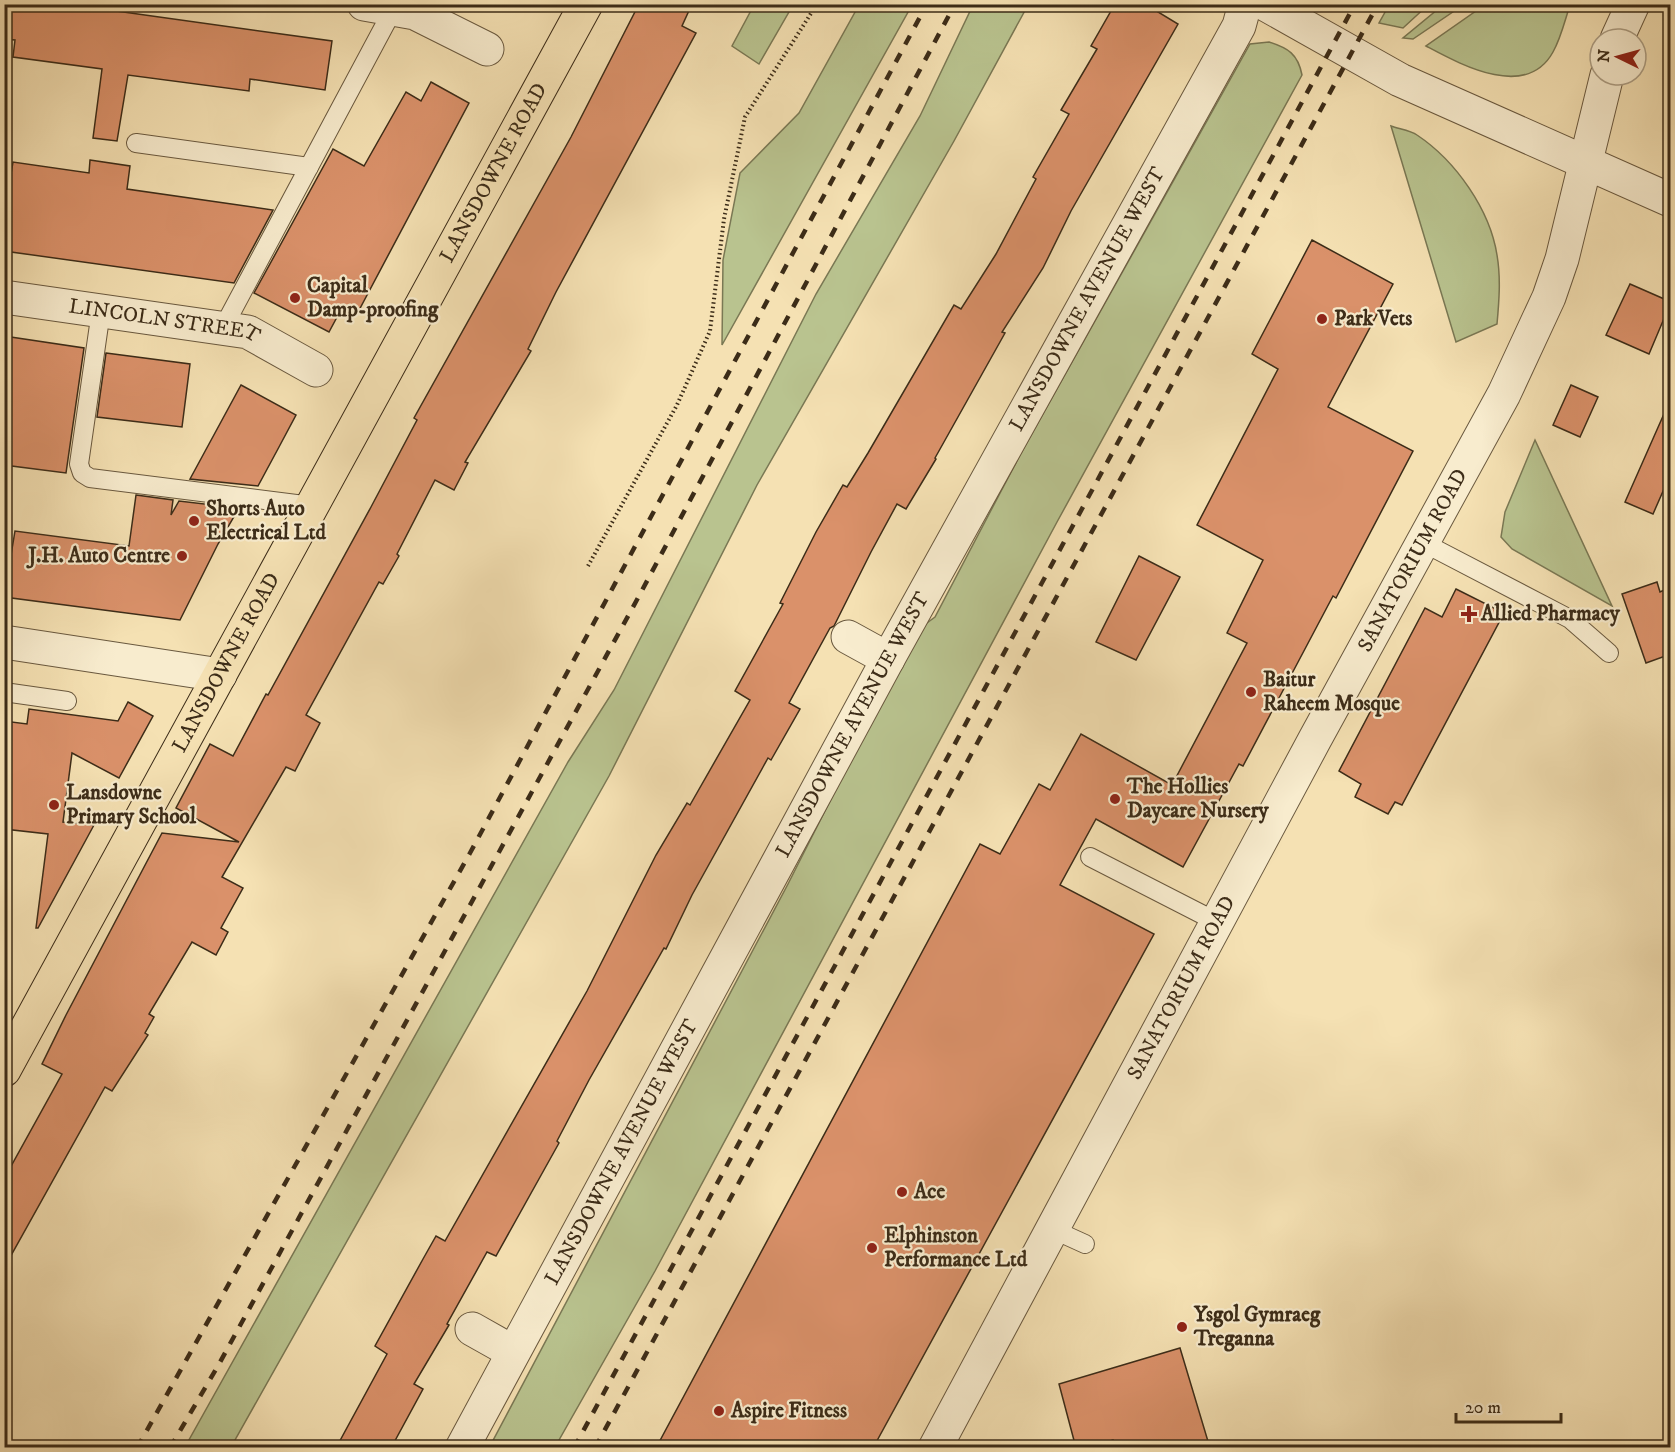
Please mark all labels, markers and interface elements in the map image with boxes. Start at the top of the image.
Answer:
north arrow [1588,27,1648,87]
text: N [1594,48,1615,63]
street label: LANSDOWNE ROAD [434,79,553,267]
street label: LANSDOWNE AVENUE WEST [1004,163,1171,436]
place label: Capital Damp-proofing [307,273,439,323]
marker: Capital Damp-proofing [288,291,302,305]
street label: LINCOLN STREET [67,293,265,349]
place label: Park Vets [1334,306,1412,332]
marker: Park Vets [1315,312,1329,326]
street label: SANATORIUM ROAD [1352,464,1473,656]
place label: Shorts Auto Electrical Ltd [206,496,326,546]
marker: Shorts Auto Electrical Ltd [187,514,201,528]
place label: J.H. Auto Centre [26,543,170,569]
marker: J.H. Auto Centre [175,549,189,563]
street label: LANSDOWNE ROAD [167,568,286,757]
street label: LANSDOWNE AVENUE WEST [770,588,935,862]
place label: Allied Pharmacy [1480,601,1621,627]
marker: Allied Pharmacy [1462,607,1476,621]
place label: Baitur Raheem Mosque [1263,667,1400,717]
marker: Baitur Raheem Mosque [1244,685,1258,699]
place label: The Hollies Daycare Nursery [1126,774,1270,824]
place label: Lansdowne Primary School [66,780,197,830]
marker: The Hollies Daycare Nursery [1108,792,1122,806]
marker: Lansdowne Primary School [47,798,61,812]
street label: SANATORIUM ROAD [1122,892,1241,1084]
street label: LANSDOWNE AVENUE WEST [539,1015,704,1290]
place label: Ace [913,1179,945,1205]
marker: Ace [895,1185,909,1199]
place label: Elphinston Performance Ltd [884,1223,1028,1273]
marker: Elphinston Performance Ltd [865,1241,879,1255]
place label: Ysgol Gymraeg Treganna [1193,1302,1321,1352]
marker: Ysgol Gymraeg Treganna [1175,1320,1189,1334]
scale bar [1456,1386,1561,1424]
text: 20 m [1465,1397,1501,1419]
place label: Aspire Fitness [730,1398,847,1424]
marker: Aspire Fitness [712,1404,726,1418]

